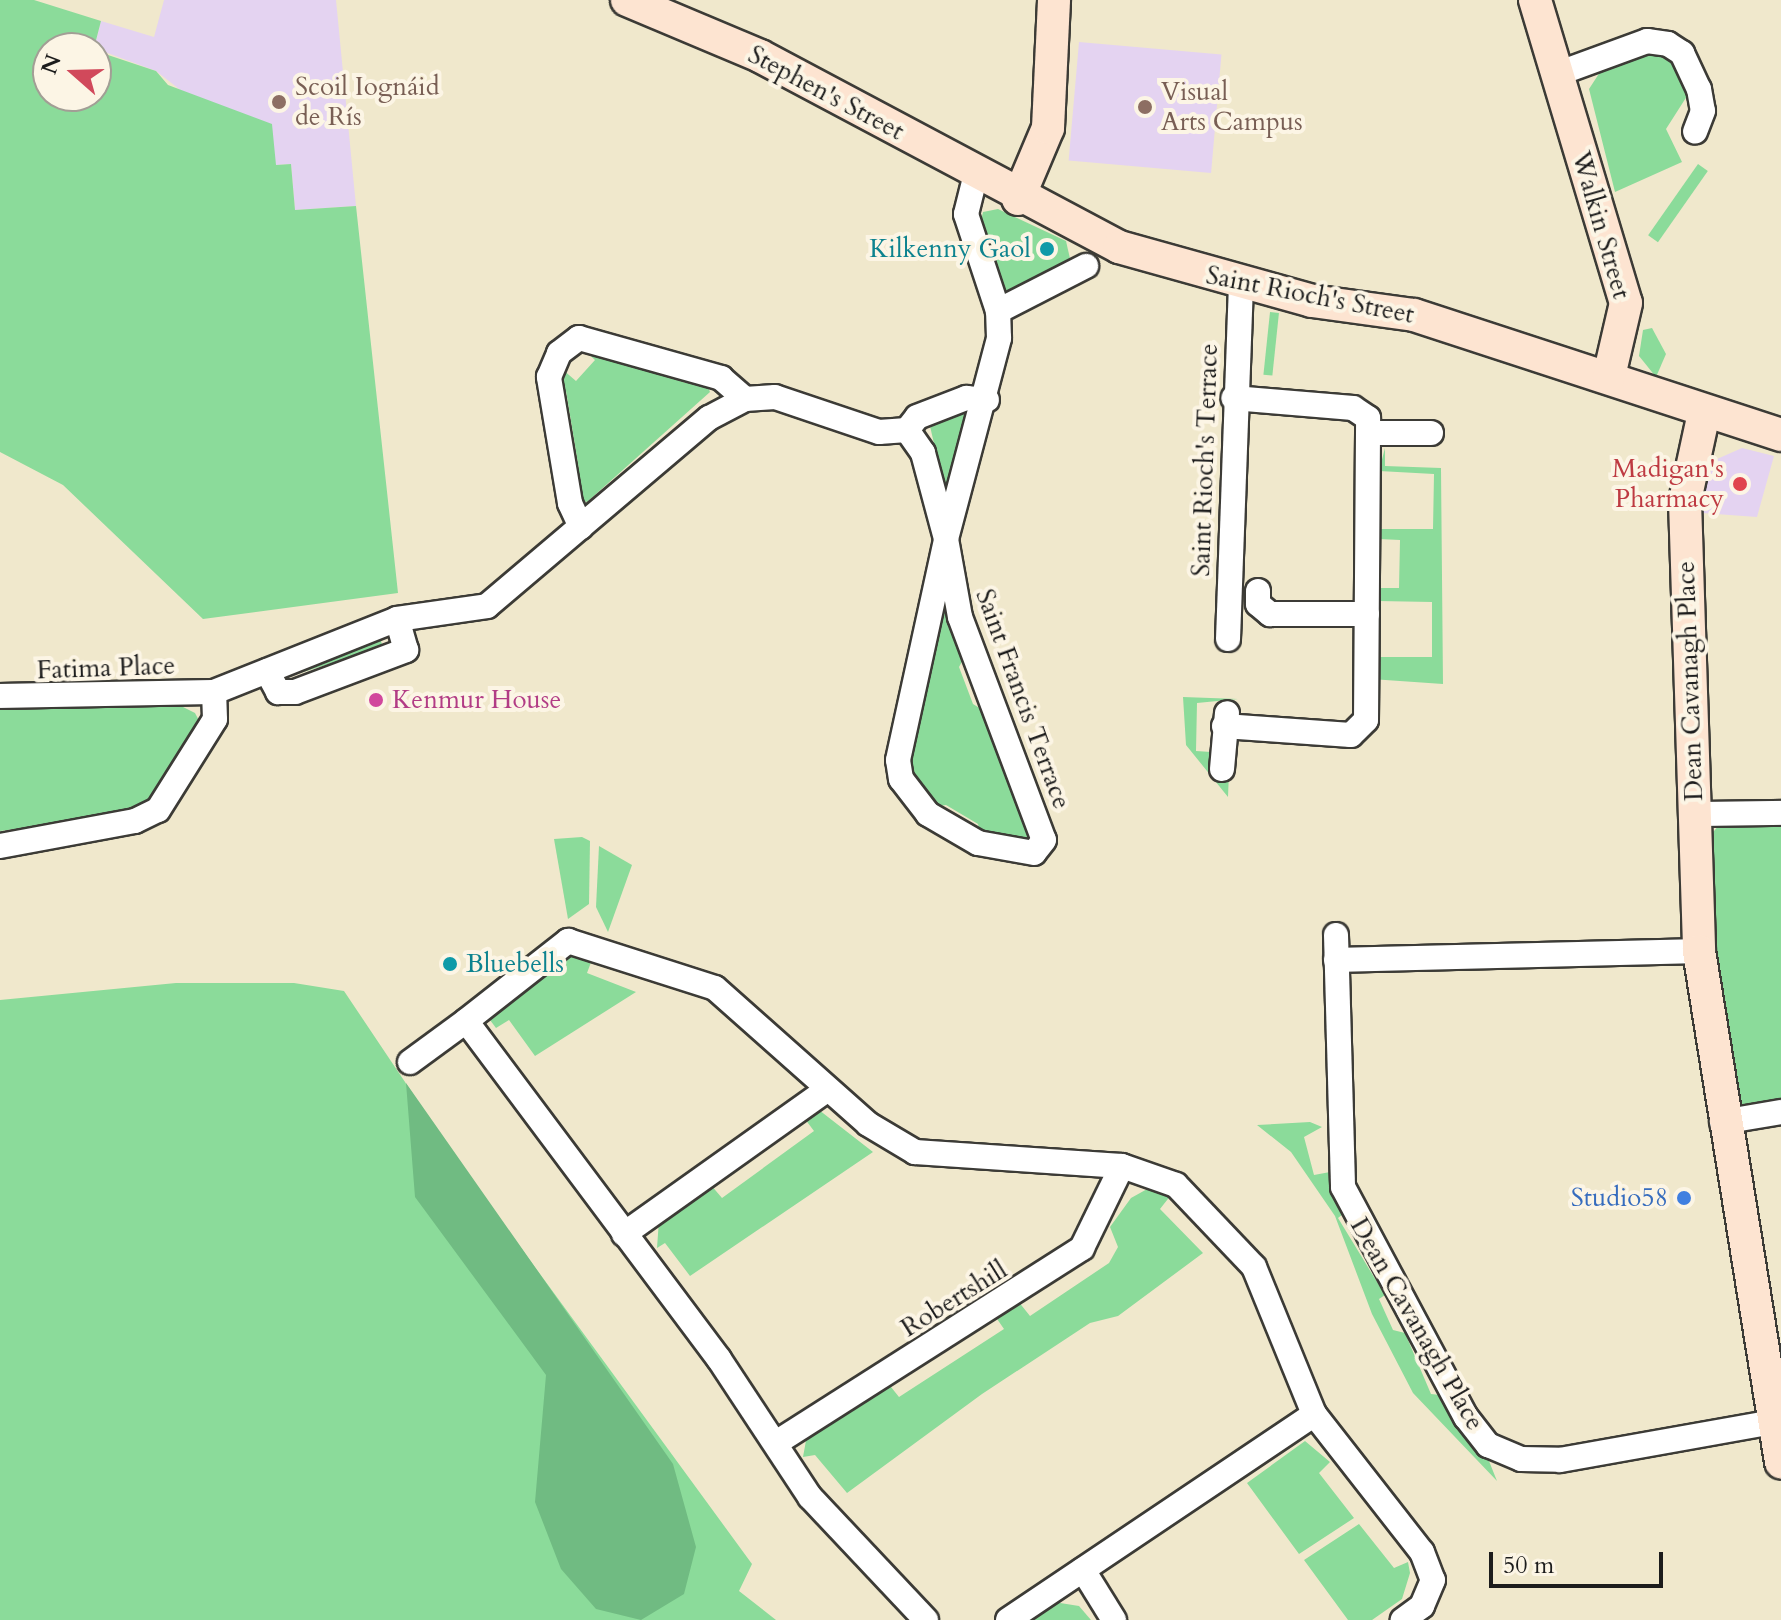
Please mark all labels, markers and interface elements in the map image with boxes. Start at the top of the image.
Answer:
north arrow [32,32,112,112]
street label: Stephen's Street [743,39,909,147]
text: N [34,50,69,79]
place label: Scoil Iognáid de Rís [295,71,440,132]
place label: Visual Arts Campus [1161,76,1303,138]
marker: Scoil Iognáid de Rís [270,93,288,111]
marker: Visual Arts Campus [1136,98,1154,116]
street label: Walkin Street [1565,148,1637,302]
place label: Kilkenny Gaol [869,233,1031,265]
marker: Kilkenny Gaol [1038,240,1056,258]
street label: Saint Rioch's Street [1203,260,1417,330]
street label: Saint Rioch's Terrace [1185,343,1225,577]
place label: Madigan's Pharmacy [1612,453,1724,514]
marker: Madigan's Pharmacy [1731,475,1749,493]
street label: Dean Cavanagh Place [1670,560,1710,802]
street label: Saint Francis Terrace [969,585,1077,813]
street label: Fatima Place [36,650,176,686]
place label: Kenmur House [392,684,561,716]
marker: Kenmur House [367,691,385,709]
place label: Bluebells [466,948,564,980]
marker: Bluebells [441,955,459,973]
place label: Studio58 [1571,1182,1668,1214]
marker: Studio58 [1675,1189,1693,1207]
street label: Dean Cavanagh Place [1343,1212,1491,1436]
street label: Robertshill [895,1254,1013,1344]
scale bar [1493,1536,1667,1586]
text: 50 m [1503,1549,1554,1582]

